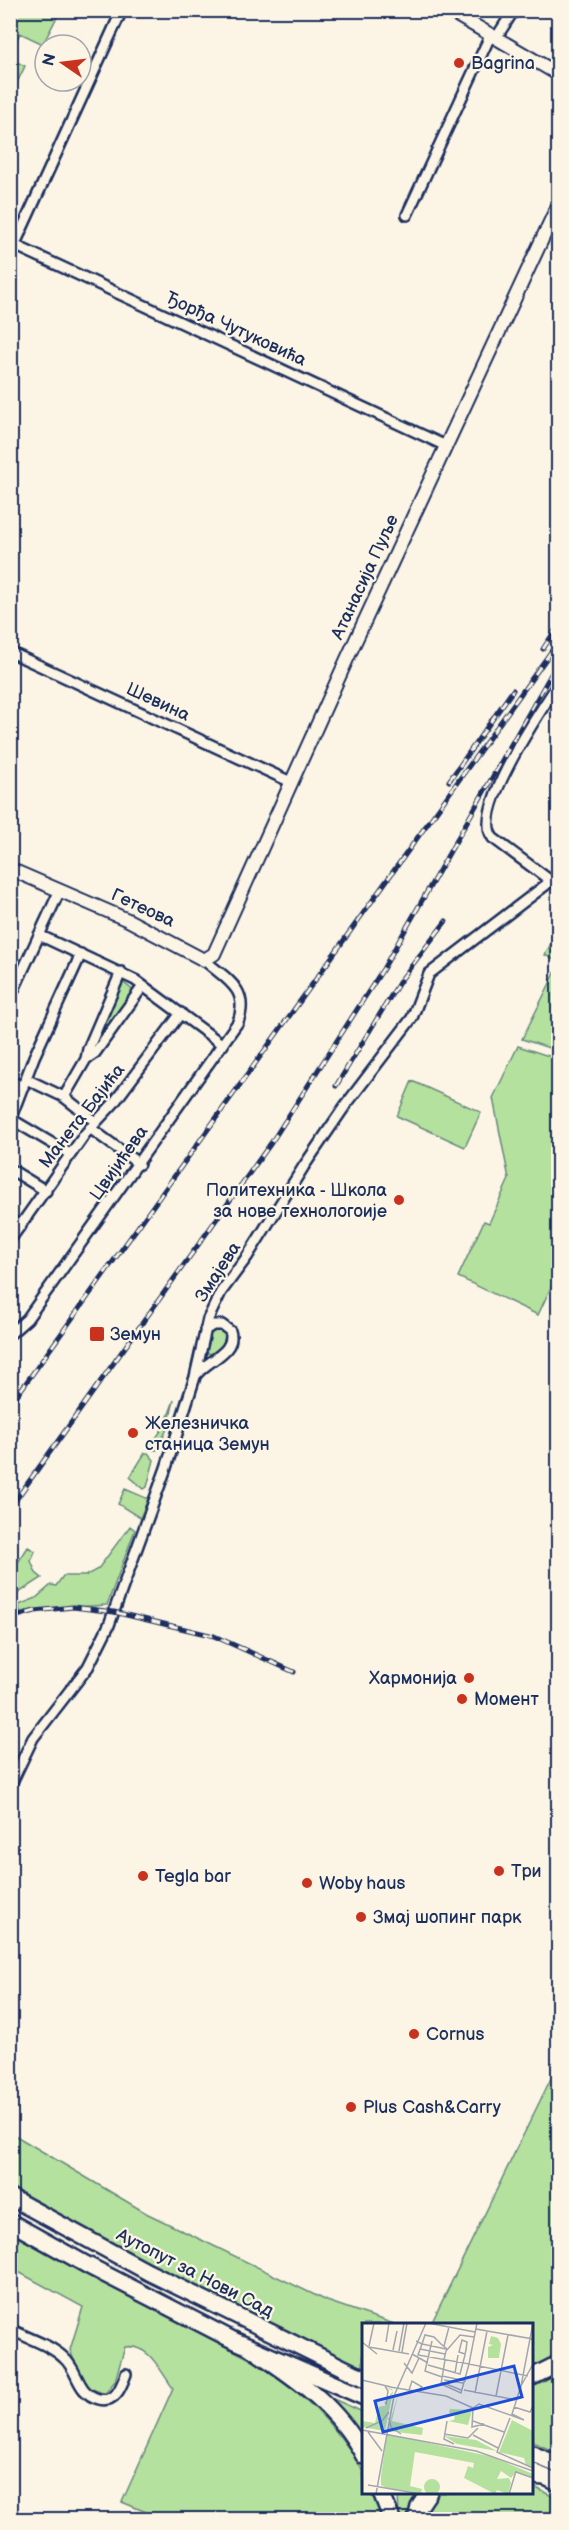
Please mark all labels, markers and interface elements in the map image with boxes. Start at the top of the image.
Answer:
north arrow [33,33,93,93]
text: N [39,52,61,68]
place label: Bagrina [471,53,535,74]
marker: Bagrina [452,56,466,70]
street label: Ђорђа Чутуковића [162,287,310,371]
street label: Атанасија Пуље [326,511,403,644]
street label: Шевина [123,678,193,726]
street label: Гетеова [108,884,178,932]
street label: Манета Бајића [35,1059,129,1172]
street label: Цвијићева [86,1121,153,1204]
place label: Политехника - Школа за нове технологоије [206,1180,387,1222]
marker: Политехника - Школа за нове технологоије [392,1193,406,1207]
street label: Змајева [191,1238,245,1306]
place label: Земун [110,1324,161,1345]
marker: Земун [88,1325,106,1343]
place label: Железничка станица Земун [145,1413,270,1455]
marker: Железничка станица Земун [126,1426,140,1440]
place label: Хармонија [369,1668,457,1689]
marker: Хармонија [462,1671,476,1685]
place label: Момент [474,1689,540,1710]
marker: Момент [455,1692,469,1706]
place label: Три [511,1861,542,1882]
marker: Три [492,1864,506,1878]
place label: Tegla bar [155,1866,231,1887]
marker: Tegla bar [136,1869,150,1883]
place label: Woby haus [319,1873,406,1894]
marker: Woby haus [300,1876,314,1890]
place label: Змај шопинг парк [373,1907,522,1928]
marker: Змај шопинг парк [354,1910,368,1924]
place label: Cornus [426,2024,485,2045]
marker: Cornus [407,2027,421,2041]
place label: Plus Cash&Carry [363,2097,502,2118]
marker: Plus Cash&Carry [344,2100,358,2114]
street label: Аутопут за Нови Сад [112,2224,277,2322]
inset map [362,2323,533,2494]

